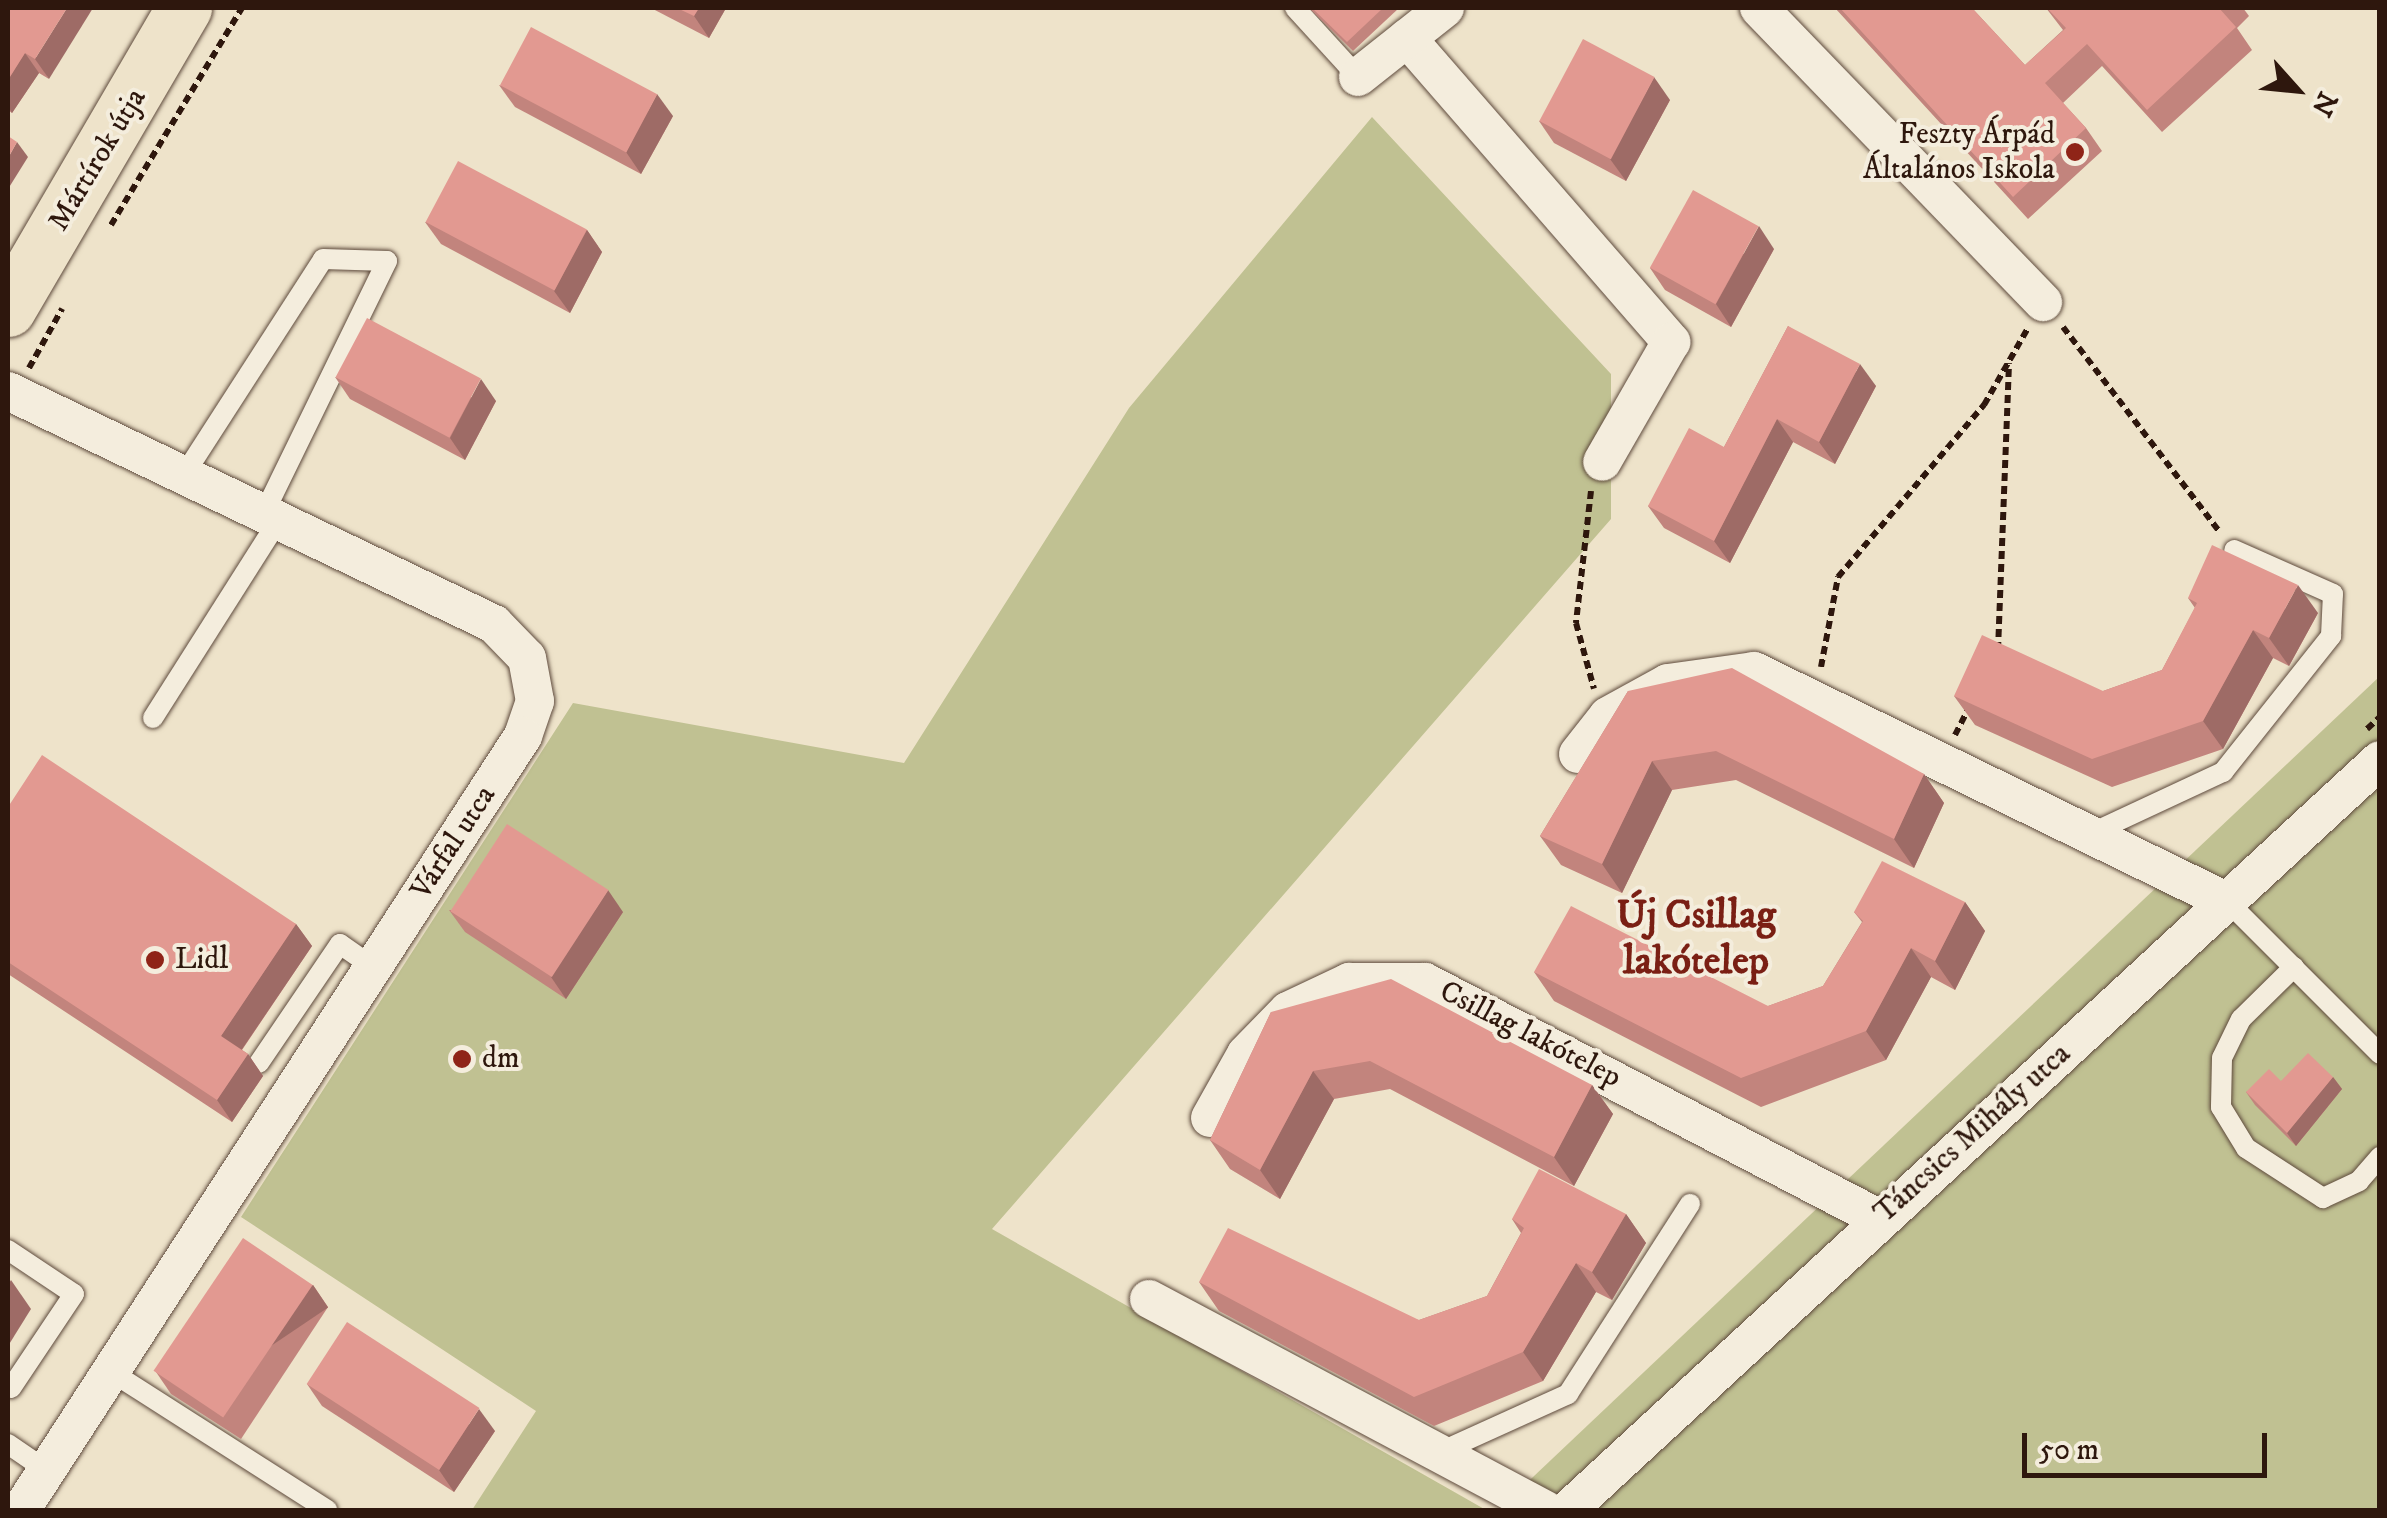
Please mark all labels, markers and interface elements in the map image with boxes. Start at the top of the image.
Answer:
north arrow [2247,40,2347,140]
street label: Mártírok útja [41,82,155,238]
text: N [2303,86,2345,122]
place label: Feszty Árpád Általános Iskola [1863,117,2055,188]
marker: Feszty Árpád Általános Iskola [2064,141,2086,163]
street label: Várfal utca [404,779,504,907]
district label: Új Csillag lakótelep [1616,892,1776,986]
place label: Lidl [175,942,228,978]
marker: Lidl [144,949,166,971]
street label: Csillag lakótelep [1433,974,1627,1096]
street label: Táncsics Mihály utca [1867,1036,2079,1232]
place label: dm [482,1041,520,1077]
marker: dm [451,1048,473,1070]
scale bar [2027,1413,2272,1475]
text: 50 m [2039,1432,2099,1469]

